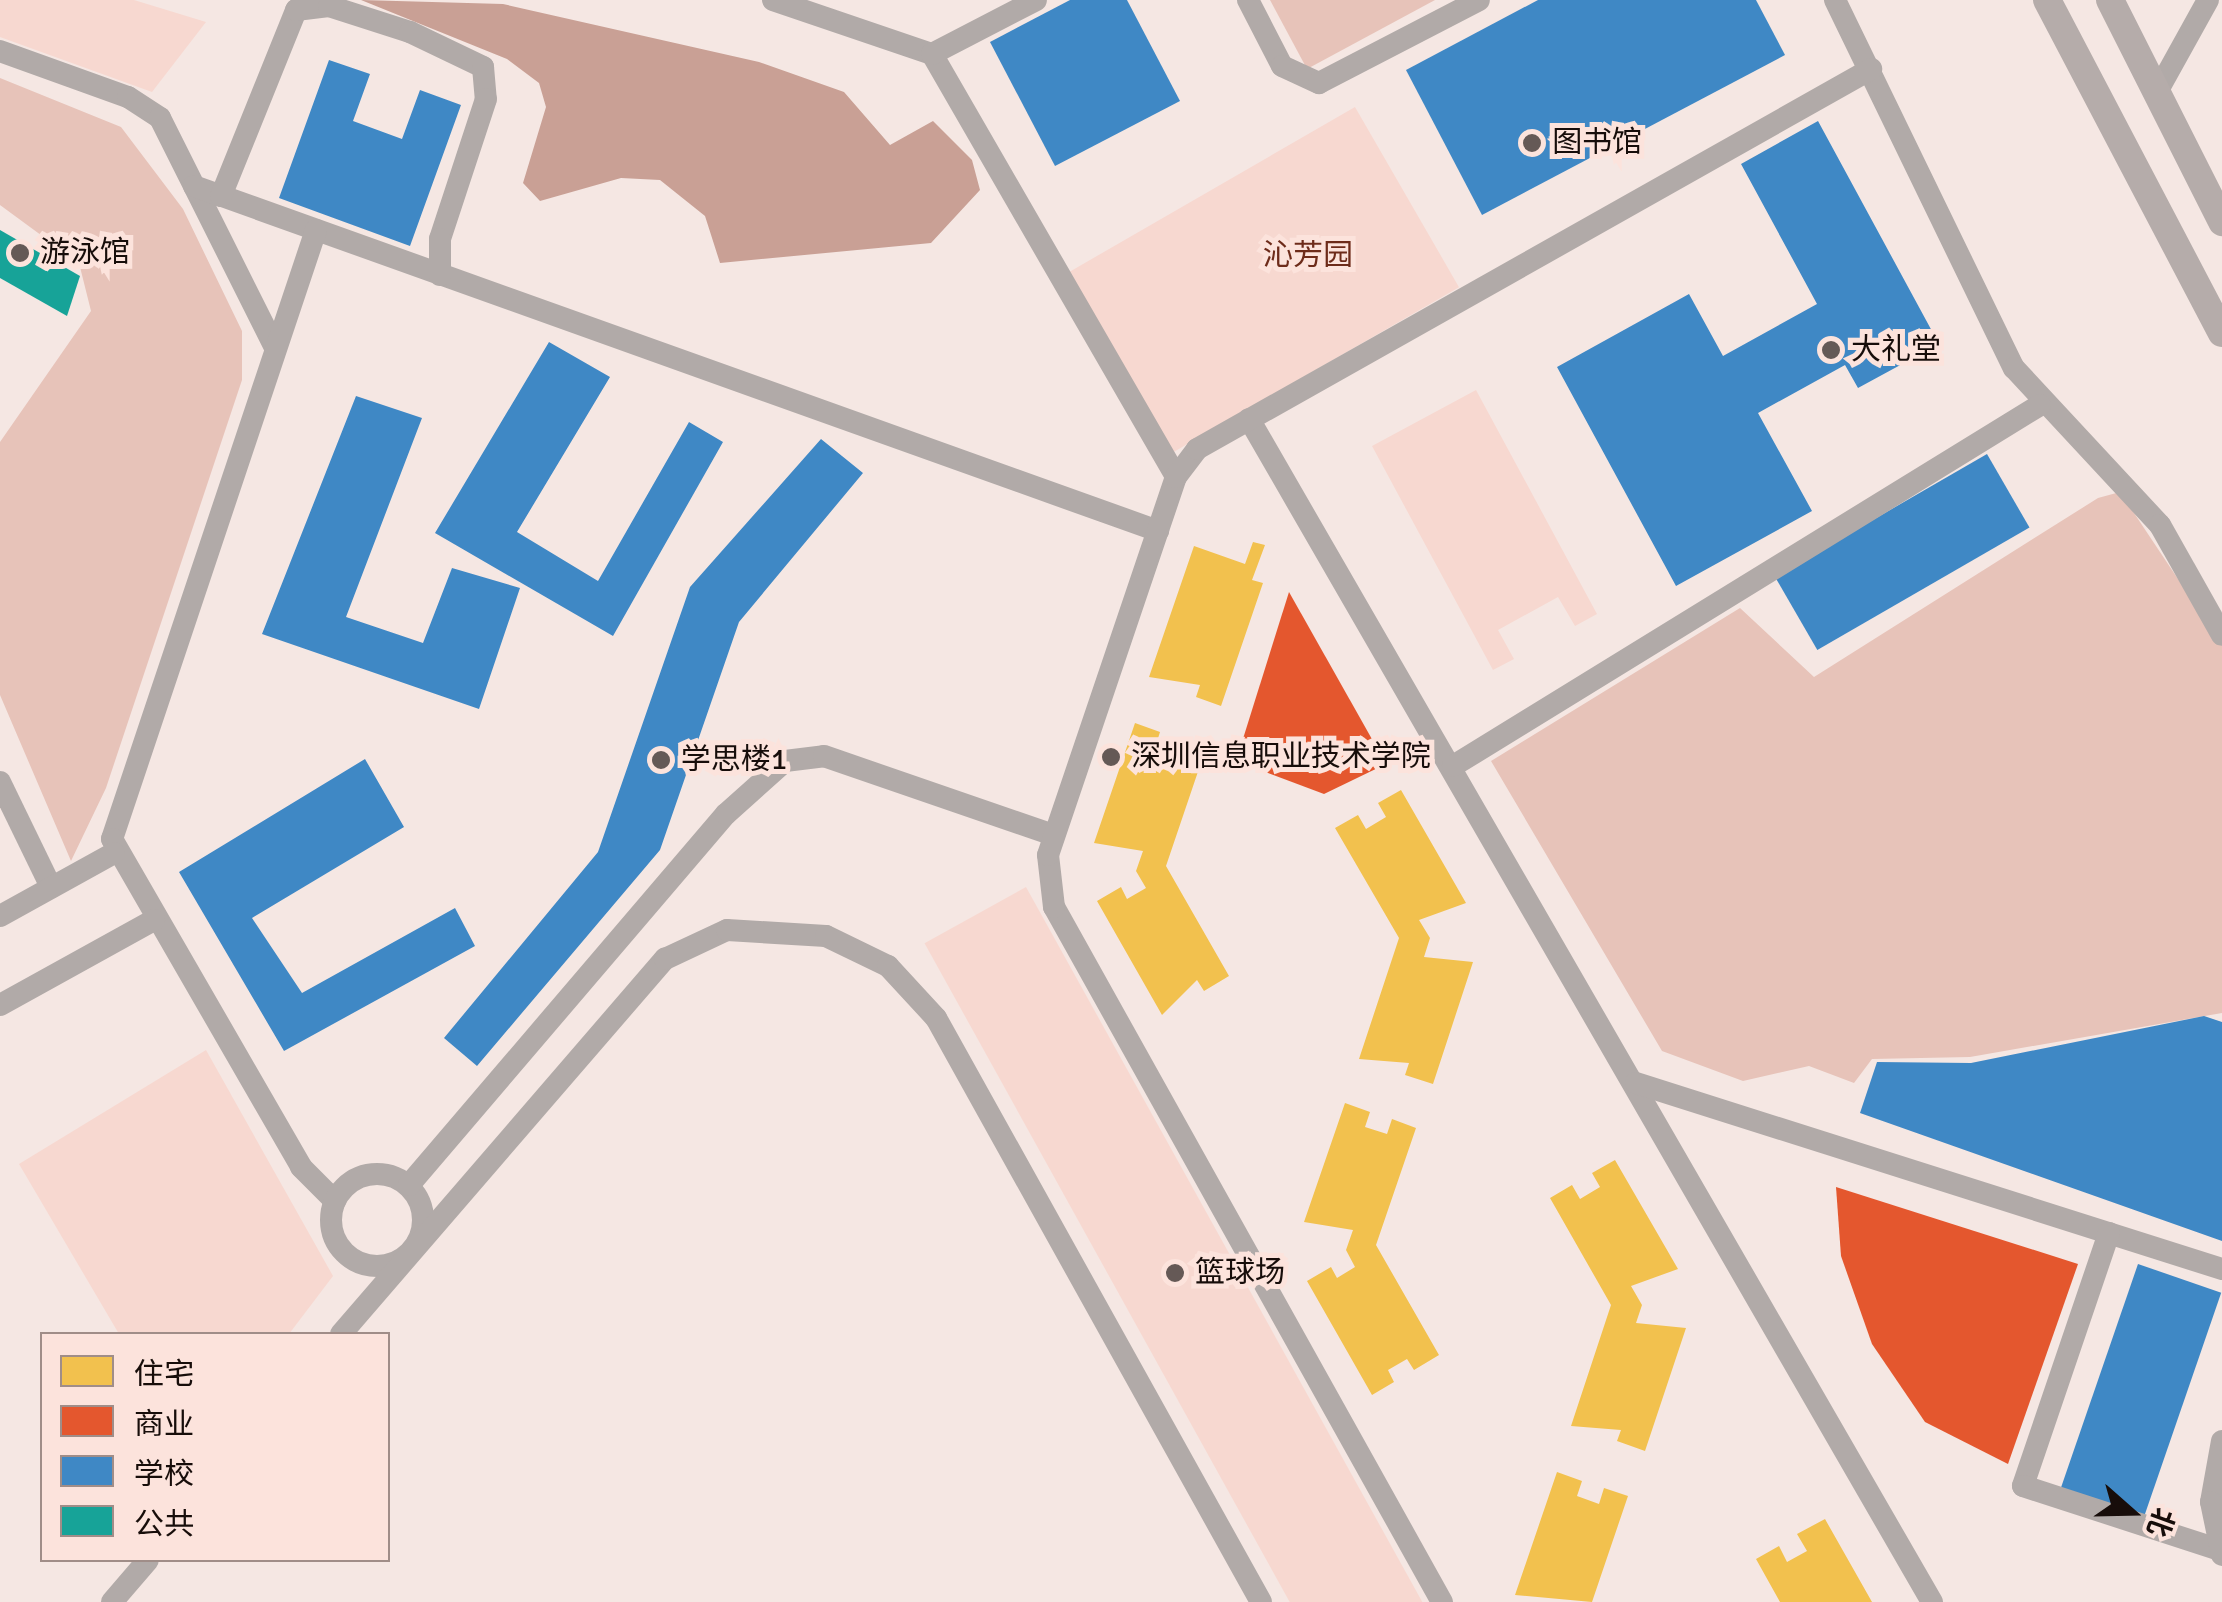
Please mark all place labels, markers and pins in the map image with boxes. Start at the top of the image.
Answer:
place label: 图书馆 [1552,125,1642,161]
marker: 图书馆 [1521,132,1543,154]
place label: 游泳馆 [40,235,130,271]
marker: 游泳馆 [9,242,31,264]
place label: 大礼堂 [1851,332,1941,368]
marker: 大礼堂 [1820,339,1842,361]
place label: 深圳信息职业技术学院 [1131,739,1431,775]
place label: 学思楼1 [681,742,787,778]
marker: 深圳信息职业技术学院 [1100,746,1122,768]
marker: 学思楼1 [650,749,672,771]
place label: 篮球场 [1195,1255,1285,1291]
marker: 篮球场 [1164,1262,1186,1284]

